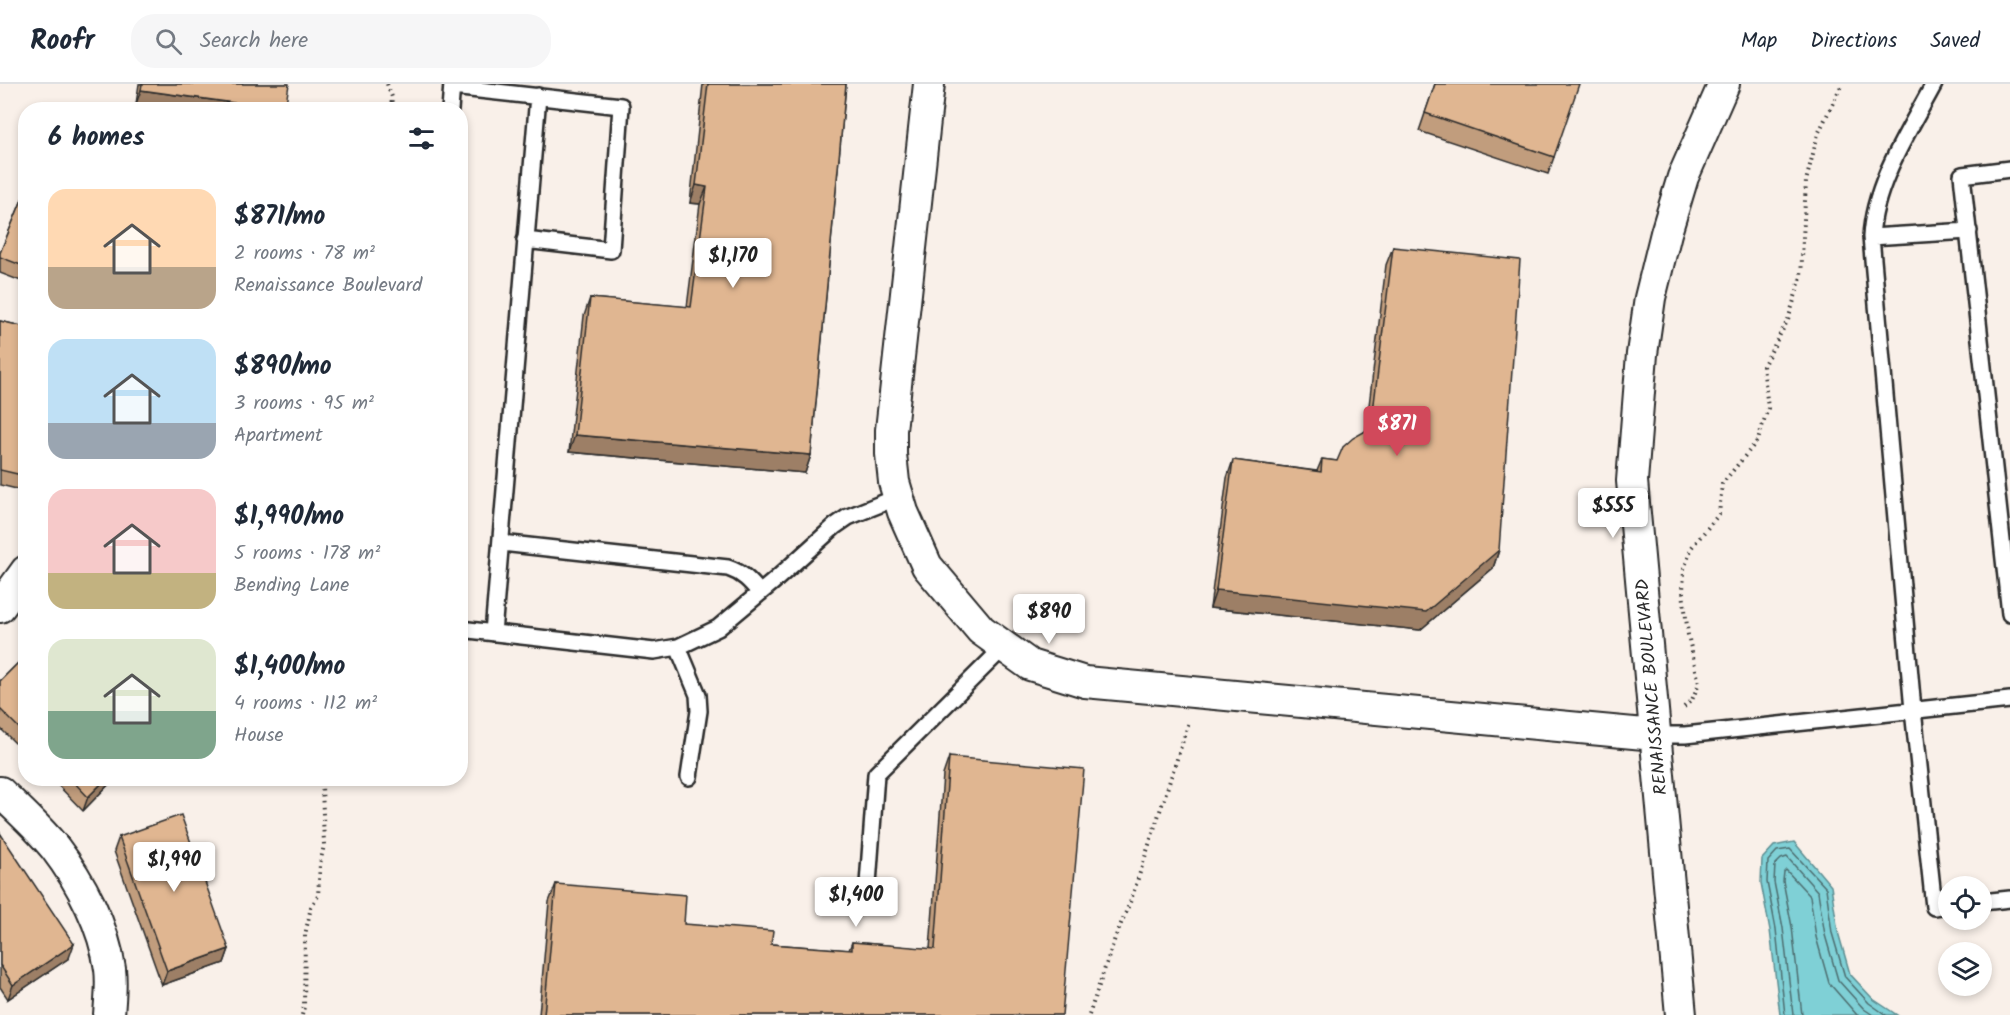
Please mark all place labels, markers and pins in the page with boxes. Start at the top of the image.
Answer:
pin: $1,170 [684,238,782,289]
pin: $871 [1361,406,1433,457]
pin: $555 [1577,488,1649,539]
pin: $890 [1013,594,1085,645]
pin: $1,990 [125,842,223,893]
pin: $1,400 [807,877,905,928]

